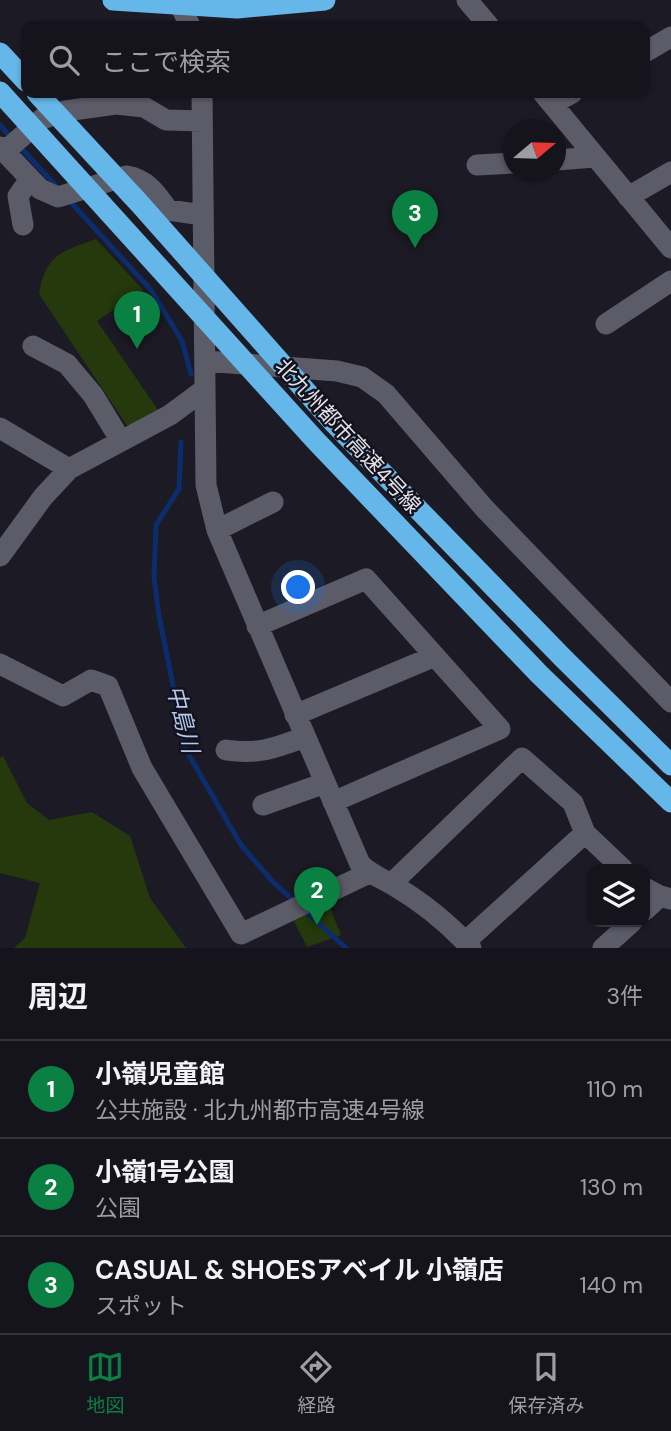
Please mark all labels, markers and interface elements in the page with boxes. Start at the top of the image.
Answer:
search box [21,21,650,98]
icon: search [45,41,83,79]
text: ここで検索 [101,45,231,79]
north arrow [503,119,566,182]
pin: 3 [392,190,438,248]
pin: 1 [114,291,160,349]
street label: 北九州都市高速4号線 [269,353,427,519]
your location [281,570,315,604]
water label: 中島川 [160,682,207,759]
map controls [587,864,650,927]
button: layers [587,864,650,927]
pin: 2 [294,867,340,925]
text: 周辺 [28,977,88,1016]
text: 3件 [606,981,643,1011]
text: 小嶺児童館 [95,1057,225,1091]
text: 1 [47,1074,55,1104]
text: 110 m [586,1074,643,1104]
text: 公共施設 · 北九州都市高速4号線 [95,1095,425,1125]
text: 小嶺1号公園 [95,1155,234,1189]
text: 2 [44,1172,58,1202]
text: 130 m [580,1172,643,1202]
text: 公園 [95,1193,141,1223]
text: CASUAL & SHOESアベイル 小嶺店 [95,1253,504,1287]
text: 3 [44,1270,58,1300]
text: 140 m [580,1270,643,1300]
text: スポット [95,1291,187,1321]
tab: 地図 [86,1348,125,1418]
tab: 経路 [297,1348,336,1418]
tab: 保存済み [508,1348,585,1418]

